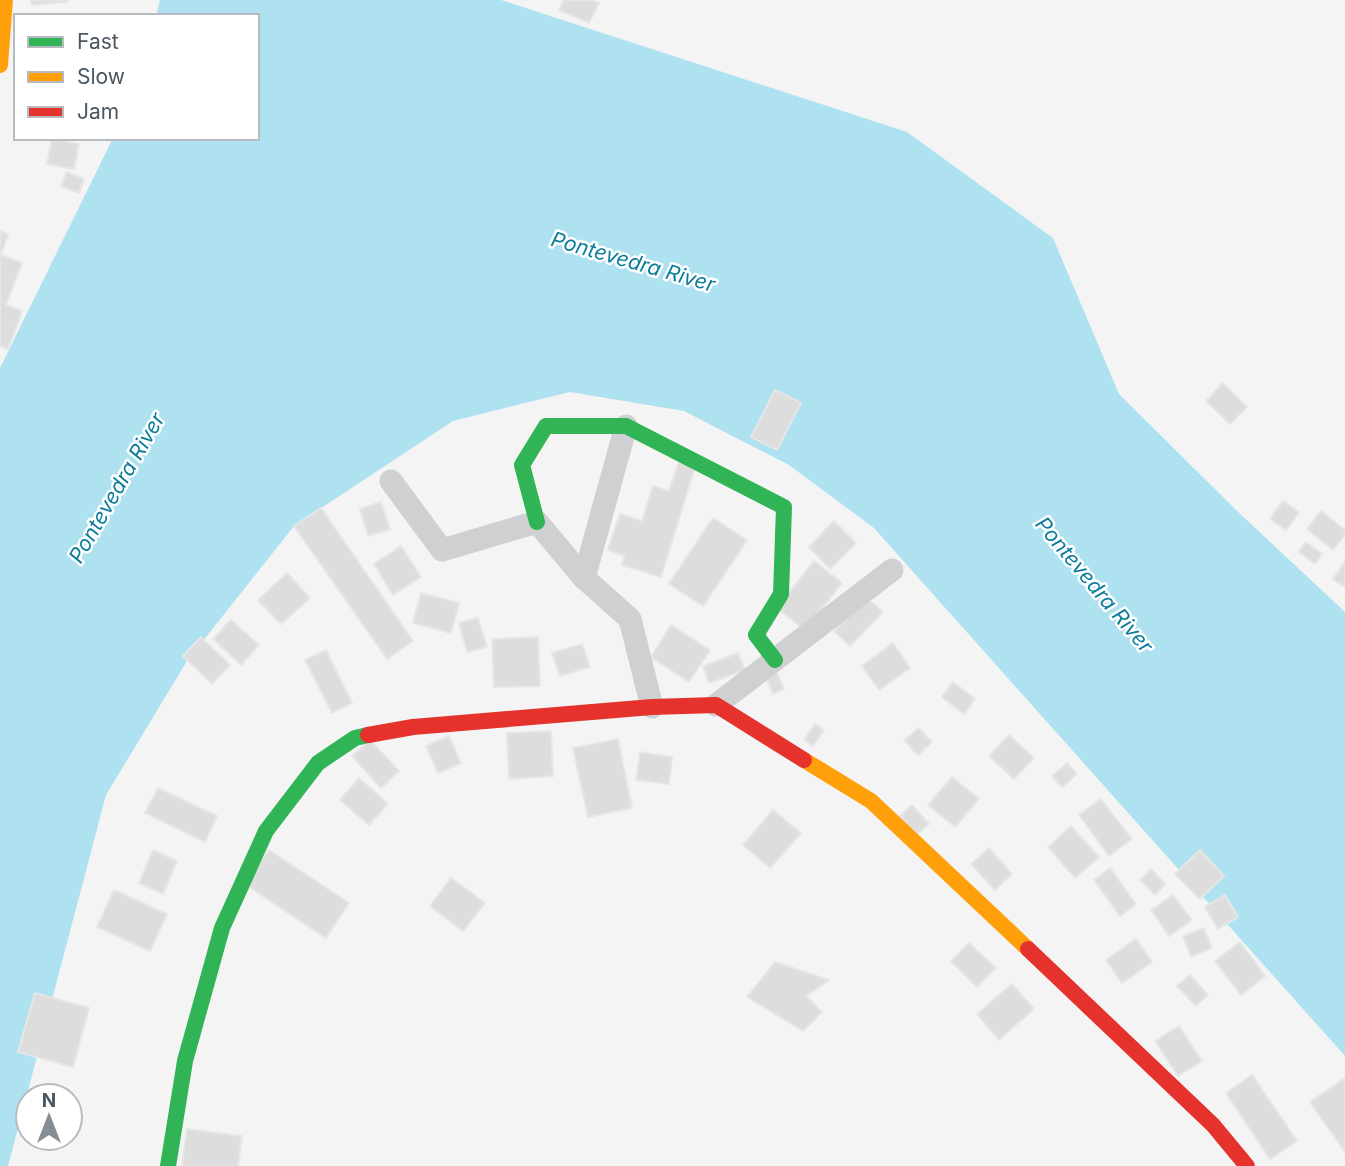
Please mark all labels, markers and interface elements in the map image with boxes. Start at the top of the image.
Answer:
legend [14,14,259,140]
text: Fast [77,29,119,54]
text: Slow [77,64,125,89]
text: Jam [77,99,119,124]
water label: Pontevedra River [548,226,719,297]
water label: Pontevedra River [63,407,170,567]
water label: Pontevedra River [1030,512,1159,658]
north arrow [14,1082,84,1152]
text: N [42,1089,56,1112]

